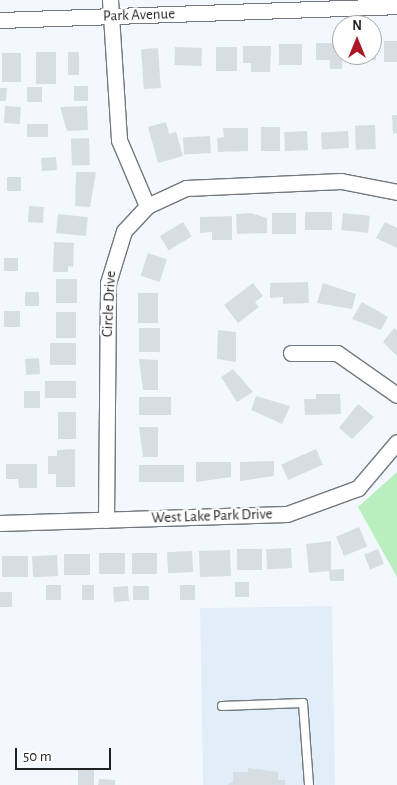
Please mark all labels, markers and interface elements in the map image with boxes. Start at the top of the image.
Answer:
street label: Park Avenue [103,5,175,25]
north arrow [332,15,382,65]
text: N [352,19,362,33]
street label: Circle Drive [98,270,120,338]
street label: West Lake Park Drive [151,505,273,527]
scale bar [18,738,114,770]
text: 50 m [23,749,52,764]

